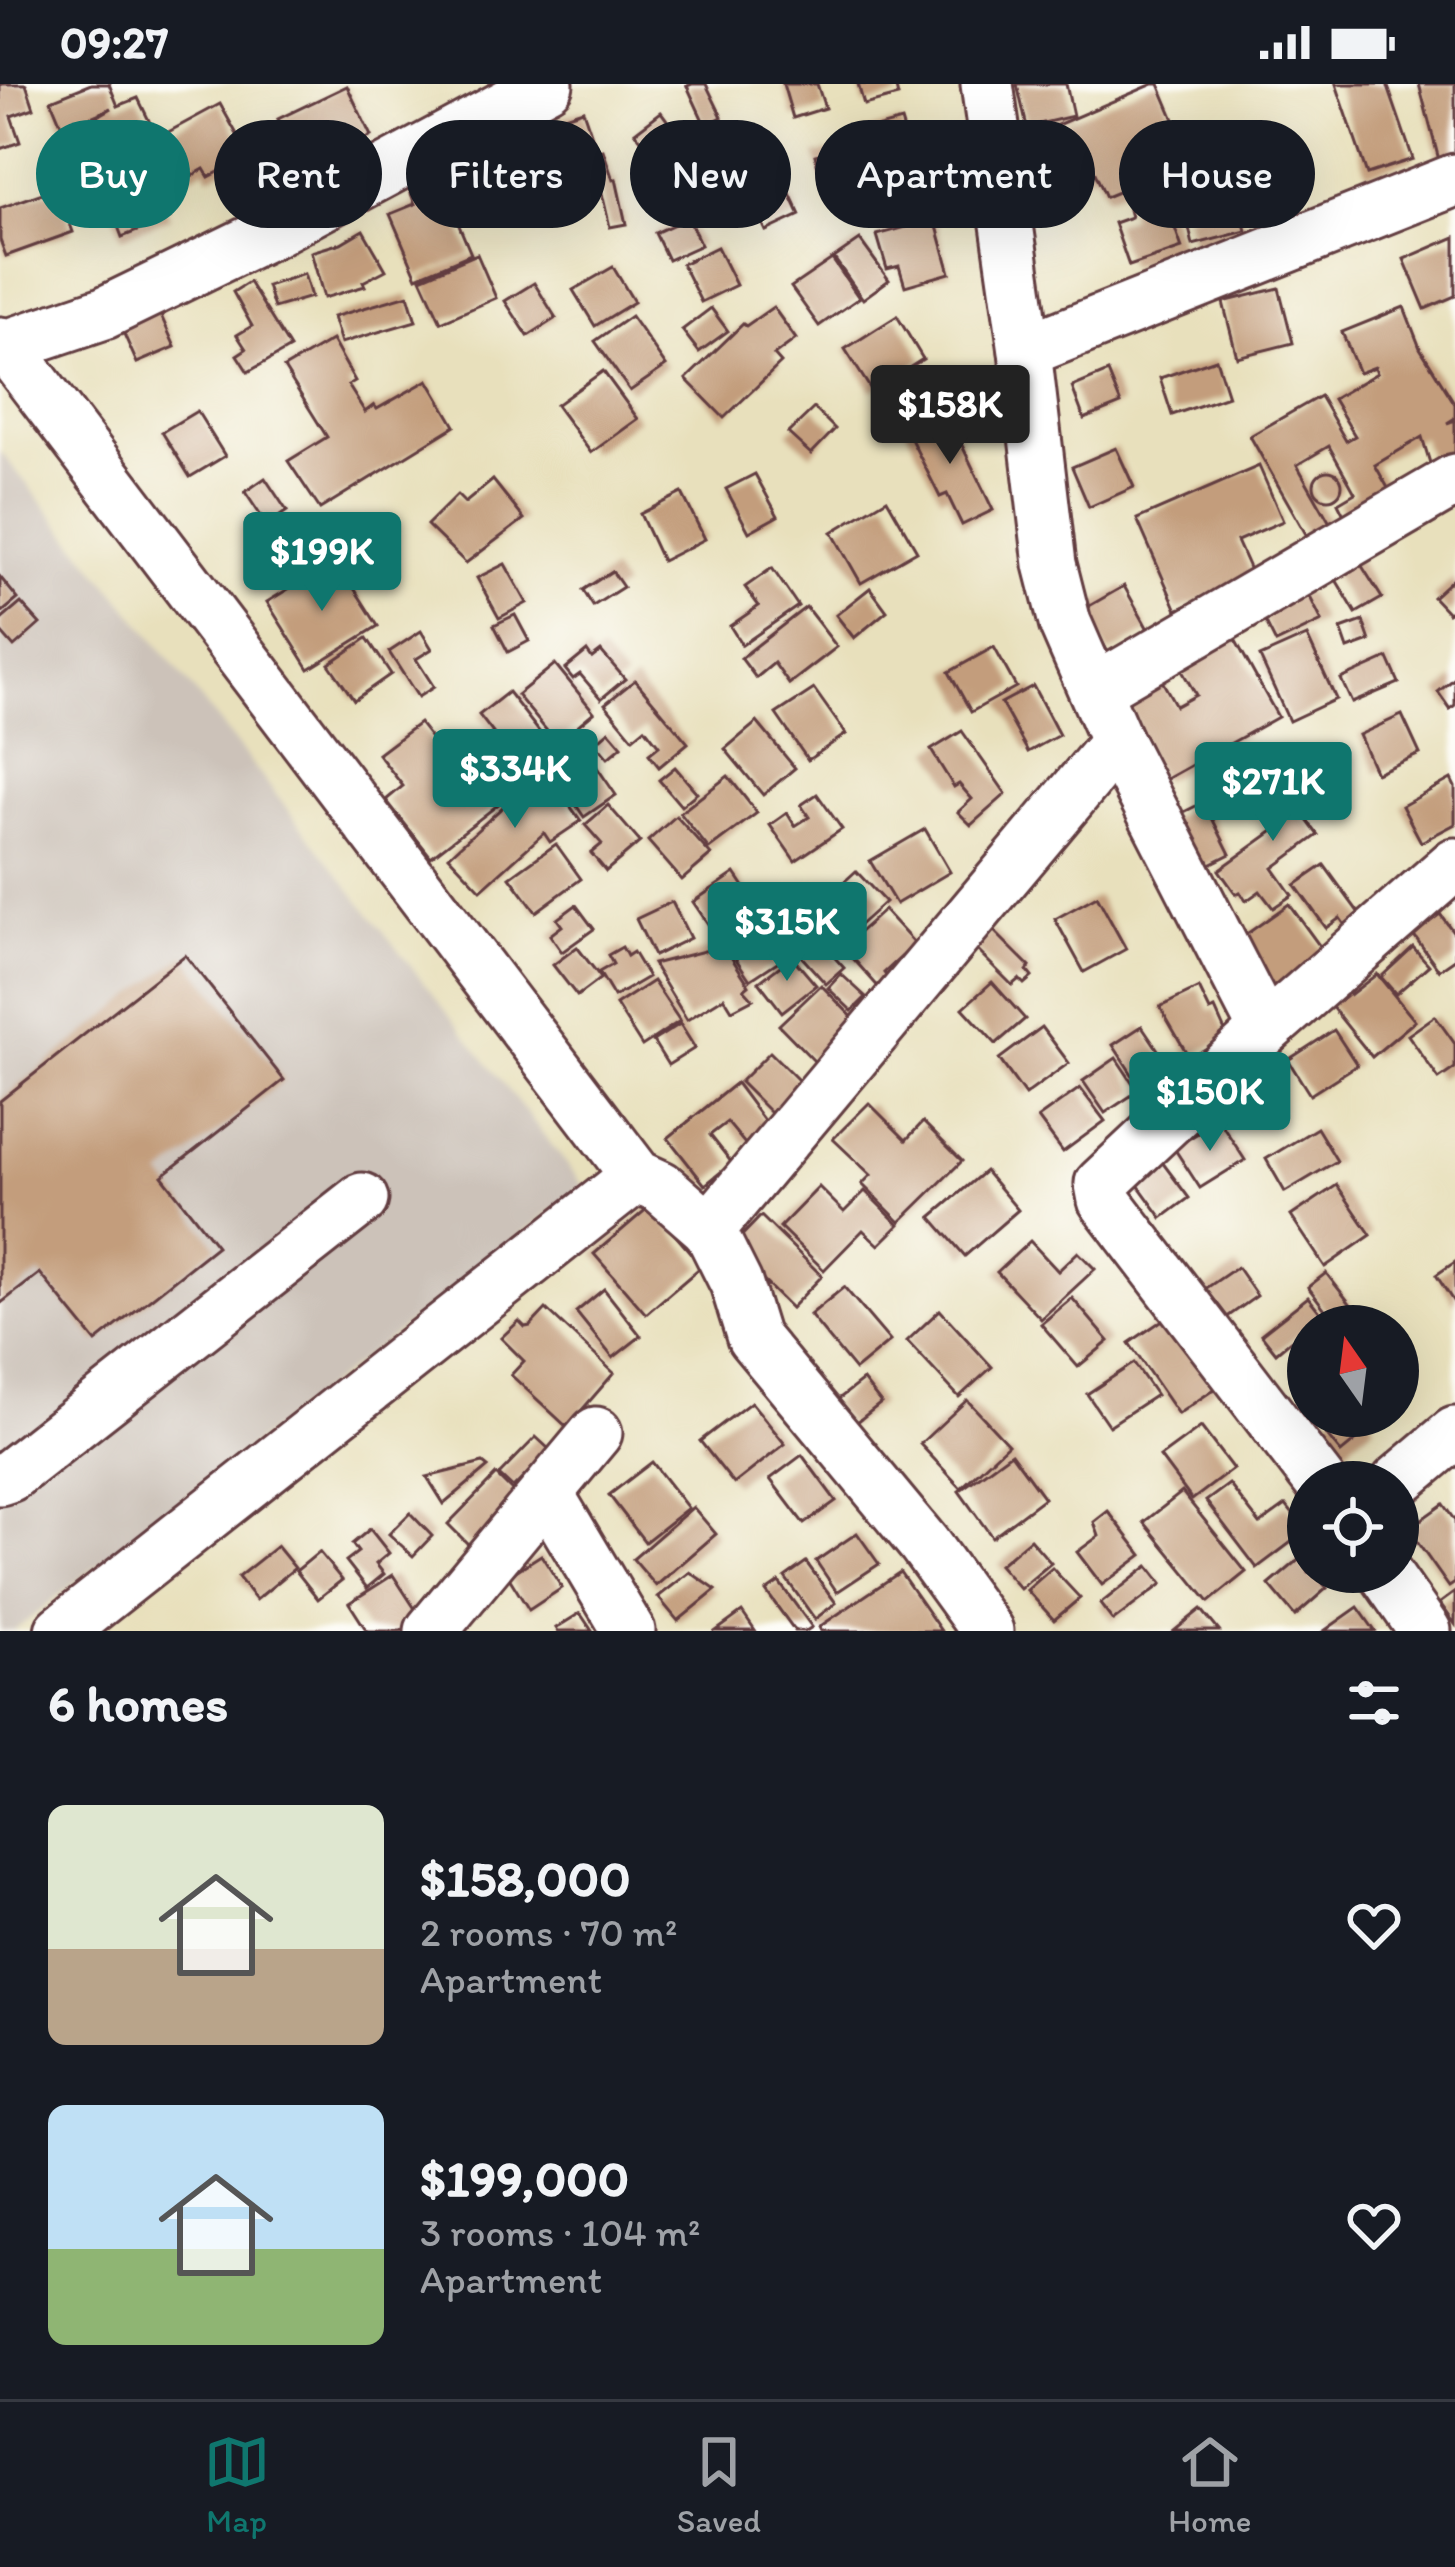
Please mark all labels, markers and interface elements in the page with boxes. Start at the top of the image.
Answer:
text: 09:27 [60,15,168,69]
chip: Buy [36,120,190,228]
chip: Rent [214,120,382,228]
chip: Filters [406,120,606,228]
chip: New [630,120,791,228]
chip: Apartment [815,120,1095,228]
chip: House [1119,120,1315,228]
pin: $158K [866,365,1034,467]
text: $158K [898,380,1002,427]
pin: $199K [238,512,406,614]
text: $199K [270,527,374,574]
pin: $334K [431,729,599,831]
pin: $271K [1189,742,1357,844]
text: $334K [460,744,570,791]
text: $271K [1222,757,1324,804]
pin: $315K [703,882,871,984]
text: $315K [735,897,839,944]
pin: $150K [1126,1052,1294,1154]
text: $150K [1156,1067,1264,1114]
north arrow [1287,1305,1419,1437]
map controls [1287,1305,1419,1593]
button: locate [1287,1461,1419,1593]
icon: filters [1341,1670,1407,1736]
text: 6 homes [48,1673,228,1734]
text: $158,000 [420,1848,631,1909]
icon: home [144,1853,288,1997]
icon: heart [1341,1892,1407,1958]
text: 2 rooms · 70 m² [420,1909,678,1956]
text: Apartment [420,1956,602,2003]
text: $199,000 [420,2148,629,2209]
icon: home [144,2153,288,2297]
icon: heart [1341,2192,1407,2258]
text: 3 rooms · 104 m² [420,2209,700,2256]
text: Apartment [420,2256,602,2303]
tab: Map [204,2429,270,2540]
tab: Saved [677,2429,761,2540]
tab: Home [1168,2429,1251,2540]

